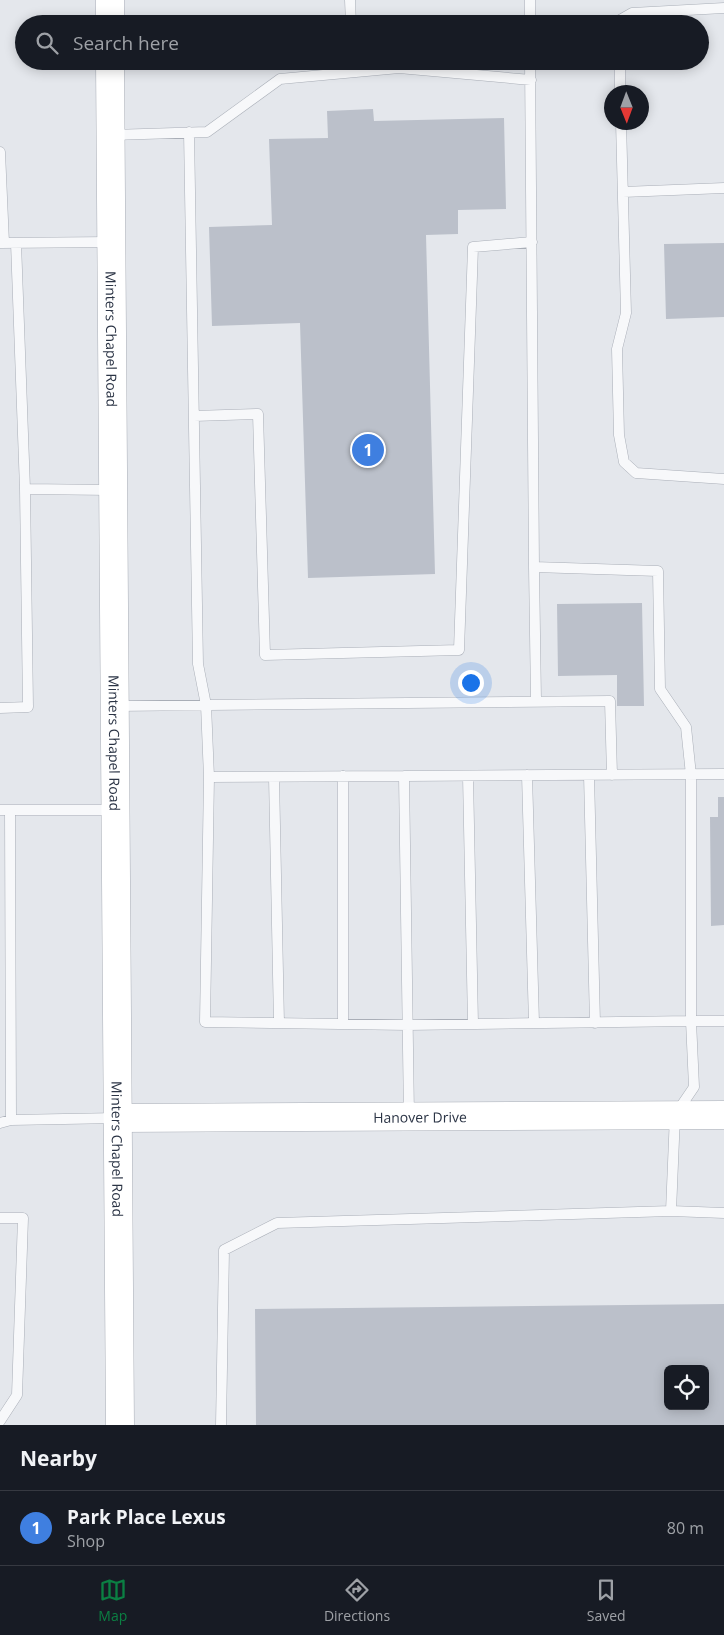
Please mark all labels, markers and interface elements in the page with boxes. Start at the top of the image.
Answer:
search box [15,15,709,70]
icon: search [33,29,61,57]
text: Search here [73,30,179,56]
north arrow [604,85,649,130]
street label: Minters Chapel Road [102,271,122,407]
pin: 1 [352,431,384,469]
your location [458,670,484,696]
street label: Minters Chapel Road [105,675,125,811]
street label: Minters Chapel Road [108,1081,128,1217]
street label: Hanover Drive [373,1107,467,1126]
map controls [664,1365,709,1410]
button: locate [664,1365,709,1410]
text: Nearby [20,1444,97,1472]
text: Park Place Lexus [67,1504,226,1530]
text: 1 [31,1517,41,1539]
text: 80 m [667,1517,704,1539]
text: Shop [67,1530,105,1552]
tab: Map [98,1576,127,1625]
tab: Directions [324,1576,390,1625]
tab: Saved [587,1576,626,1625]

